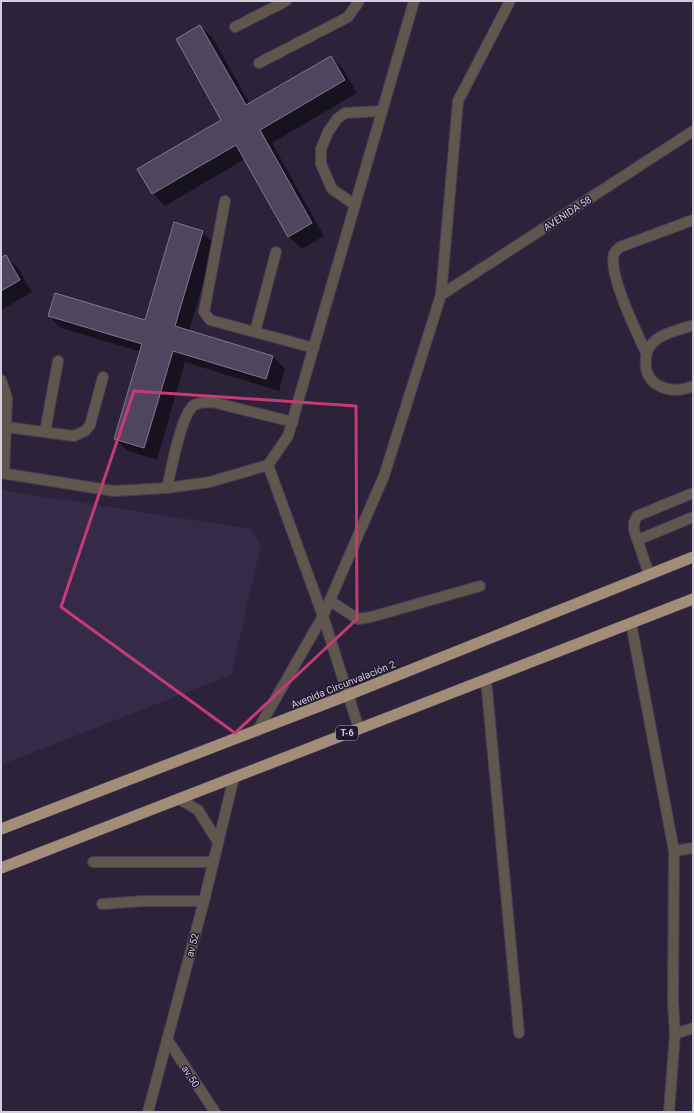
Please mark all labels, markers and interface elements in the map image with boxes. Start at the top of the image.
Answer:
street label: AVENIDA 58 [541,194,594,233]
street label: Avenida Circunvalación 2 [289,658,397,710]
road number: T-6 [336,726,358,740]
street label: av 52 [184,932,201,958]
street label: av 50 [179,1063,202,1090]

